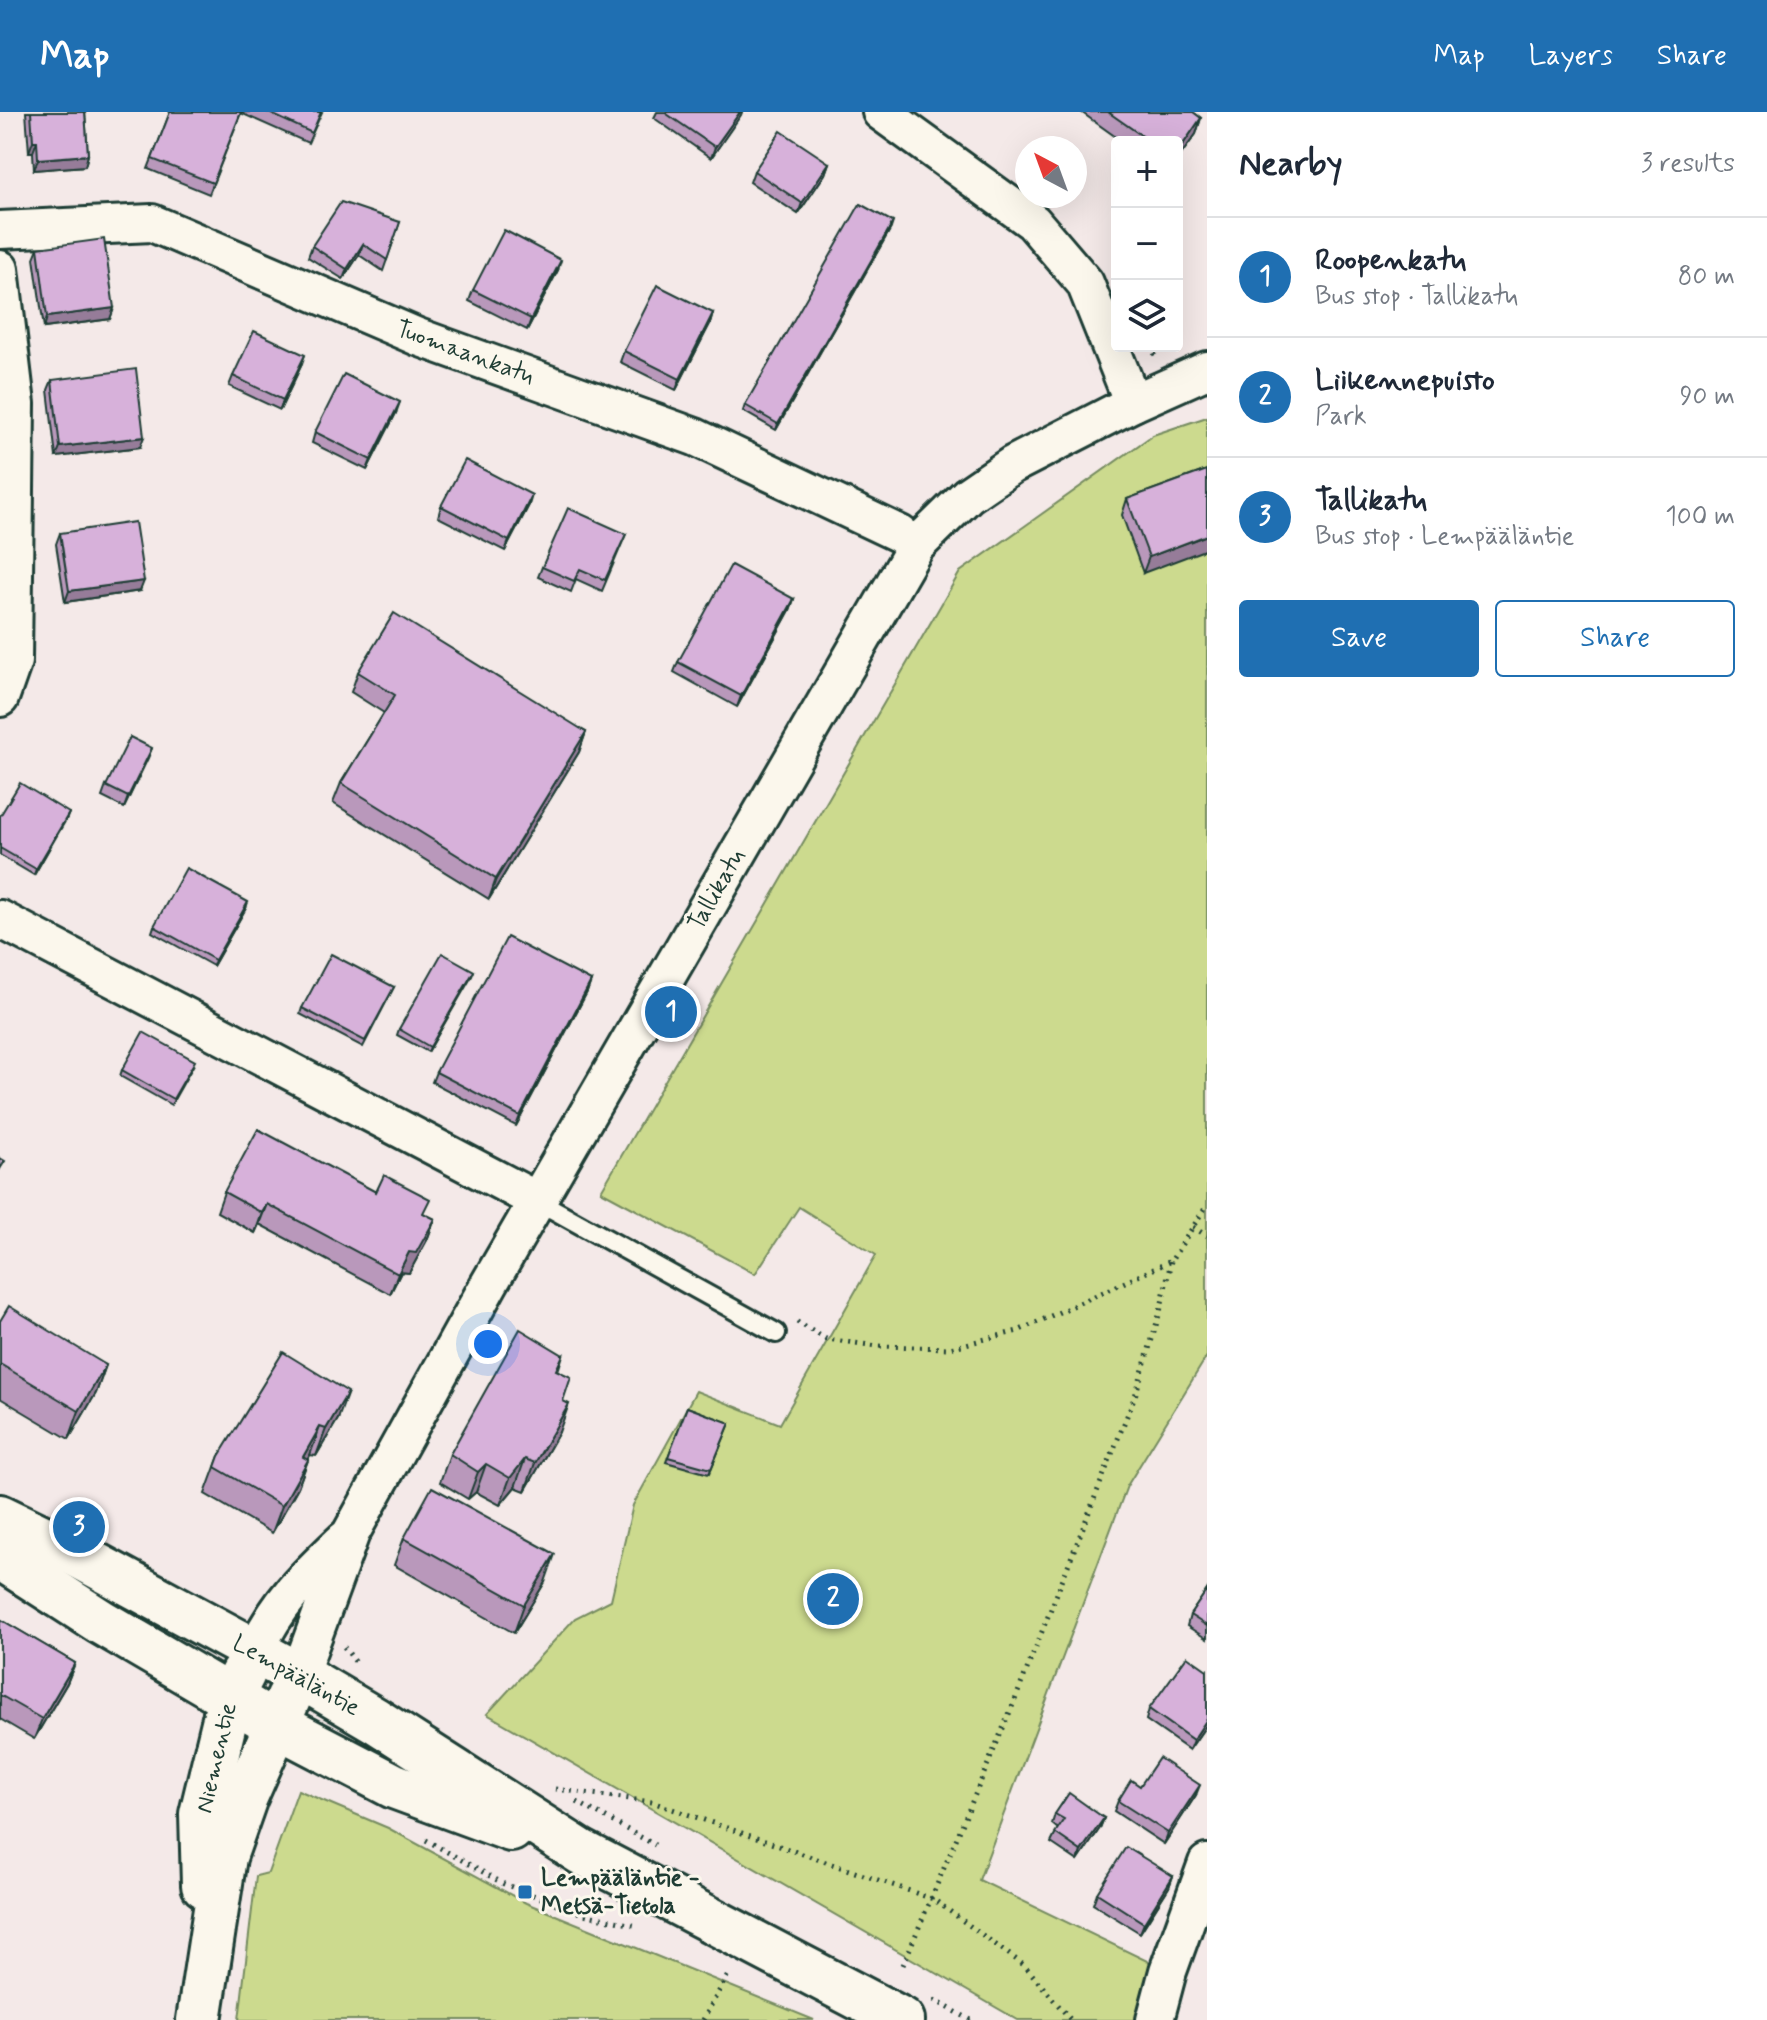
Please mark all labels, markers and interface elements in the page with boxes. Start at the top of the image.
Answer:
text: Map [40,32,110,81]
text: Map [1434,38,1485,75]
text: Layers [1529,38,1613,75]
text: Share [1657,38,1727,75]
north arrow [1015,136,1087,208]
map controls [1111,136,1183,352]
button: + [1111,136,1183,208]
text: Nearby [1239,142,1343,187]
text: 3 results [1641,147,1735,181]
button: − [1111,208,1183,280]
text: Roopenkatu [1315,241,1466,280]
text: 1 [1259,260,1271,294]
text: 80 m [1678,260,1735,294]
button: layers [1111,280,1183,352]
text: Bus stop · Tallikatu [1315,280,1518,314]
street label: Tuomaankatu [391,314,539,392]
text: Liikennepuisto [1315,361,1495,400]
text: 2 [1259,380,1271,414]
text: 90 m [1680,380,1735,414]
text: Park [1315,400,1367,434]
text: Tallikatu [1315,481,1427,520]
text: 3 [1259,500,1271,534]
text: 100 m [1665,500,1735,534]
text: Bus stop · Lempääläntie [1315,520,1574,554]
button: Save [1239,600,1479,677]
button: Share [1495,600,1735,677]
street label: Tallikatu [681,843,753,937]
pin: 1 [645,982,697,1042]
your location [468,1324,508,1364]
pin: 3 [53,1497,105,1557]
pin: 2 [807,1569,859,1629]
street label: Lempääläntie [227,1628,365,1724]
street label: Niementie [189,1700,245,1816]
place label: Lempääläntie - Metsä-Tietola [541,1863,700,1922]
marker: Lempääläntie - Metsä-Tietola [516,1883,534,1901]

